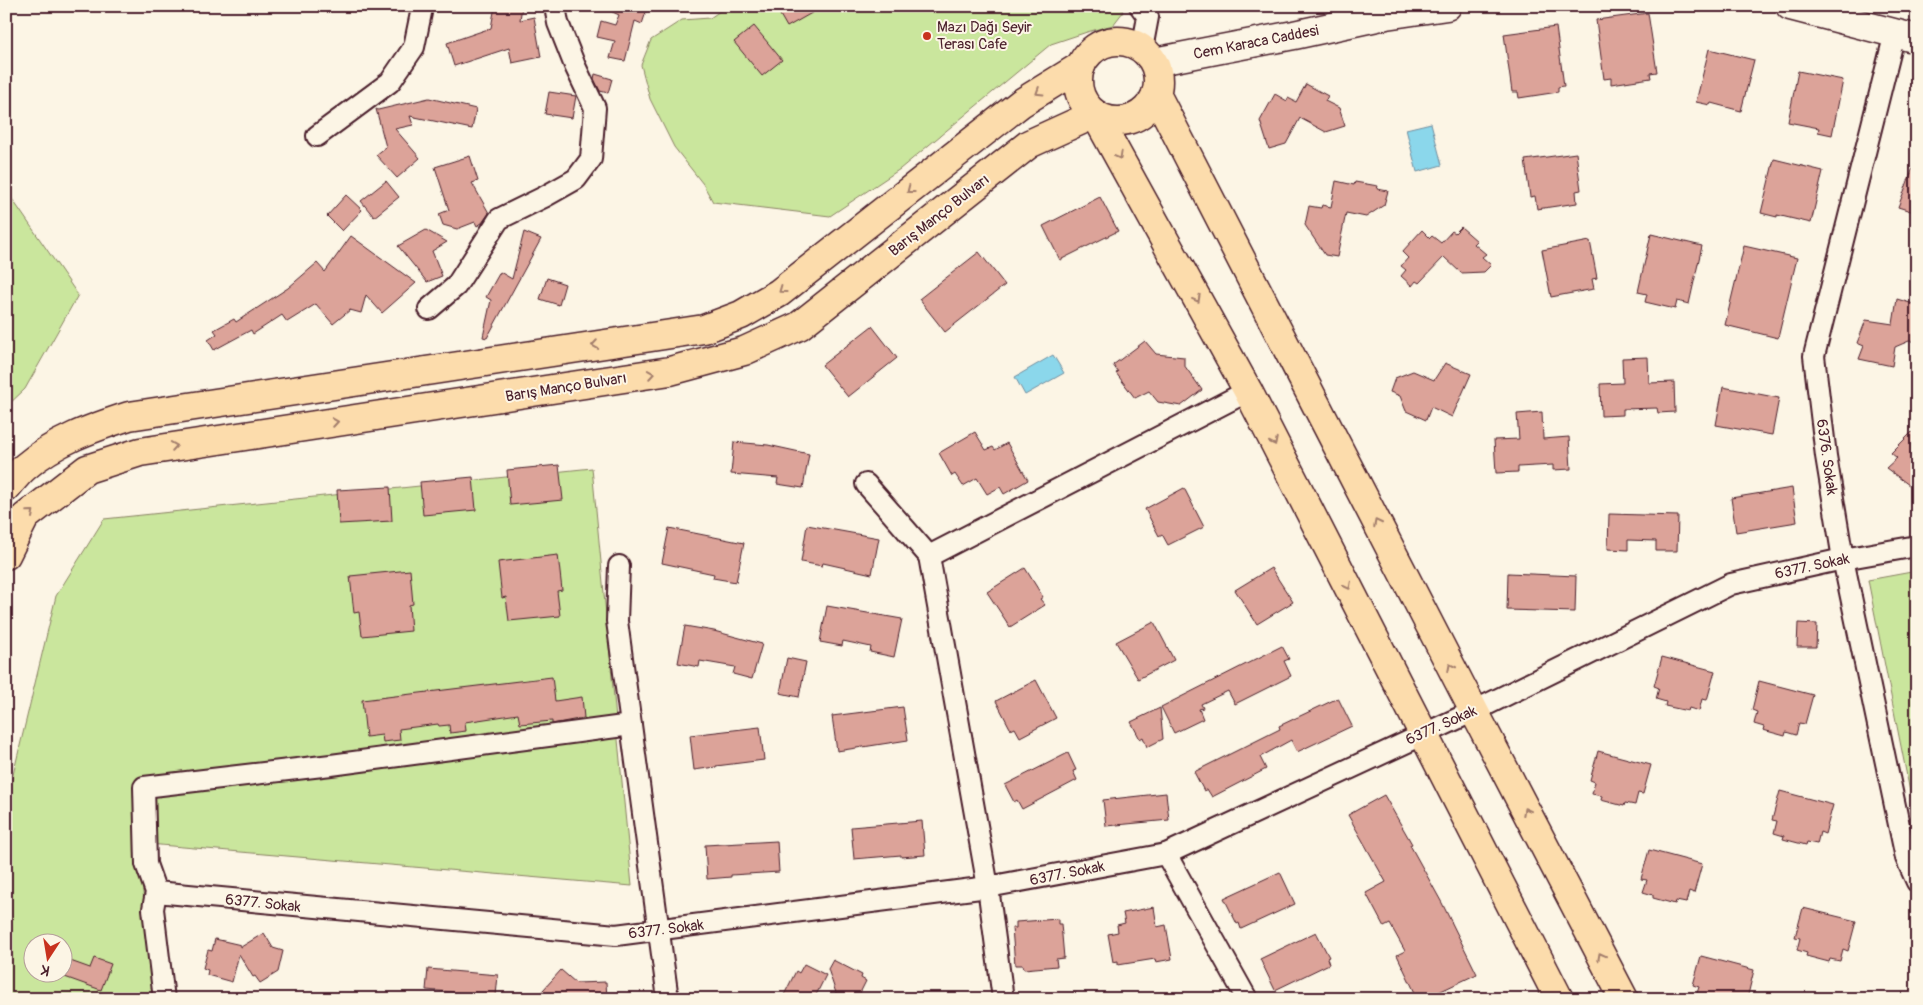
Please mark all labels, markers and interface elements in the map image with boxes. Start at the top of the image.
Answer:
place label: Mazı Dağı Seyir Terası Cafe [937,18,1033,54]
street label: Cem Karaca Caddesi [1192,21,1321,64]
marker: Mazı Dağı Seyir Terası Cafe [921,30,933,42]
one-way arrow [1036,85,1045,95]
one-way arrow [1113,151,1123,160]
street label: Barış Manço Bulvarı [885,170,993,261]
one-way arrow [907,185,916,193]
one-way arrow [778,284,788,293]
one-way arrow [1191,293,1201,302]
one-way arrow [591,340,600,350]
street label: Barış Manço Bulvarı [504,369,628,406]
one-way arrow [647,369,656,379]
one-way arrow [331,418,339,428]
street label: 6376. Sokak [1812,418,1841,497]
one-way arrow [1268,437,1278,446]
one-way arrow [170,442,179,452]
one-way arrow [25,510,34,519]
one-way arrow [1373,519,1383,528]
street label: 6377. Sokak [1773,549,1852,584]
one-way arrow [1342,581,1352,590]
one-way arrow [1447,664,1457,673]
street label: 6377. Sokak [1403,701,1480,750]
one-way arrow [1522,808,1532,817]
street label: 6377. Sokak [1028,857,1107,890]
street label: 6377. Sokak [224,890,302,917]
street label: 6377. Sokak [627,915,706,944]
north arrow [22,932,72,982]
one-way arrow [1597,952,1607,961]
text: K [39,961,51,979]

